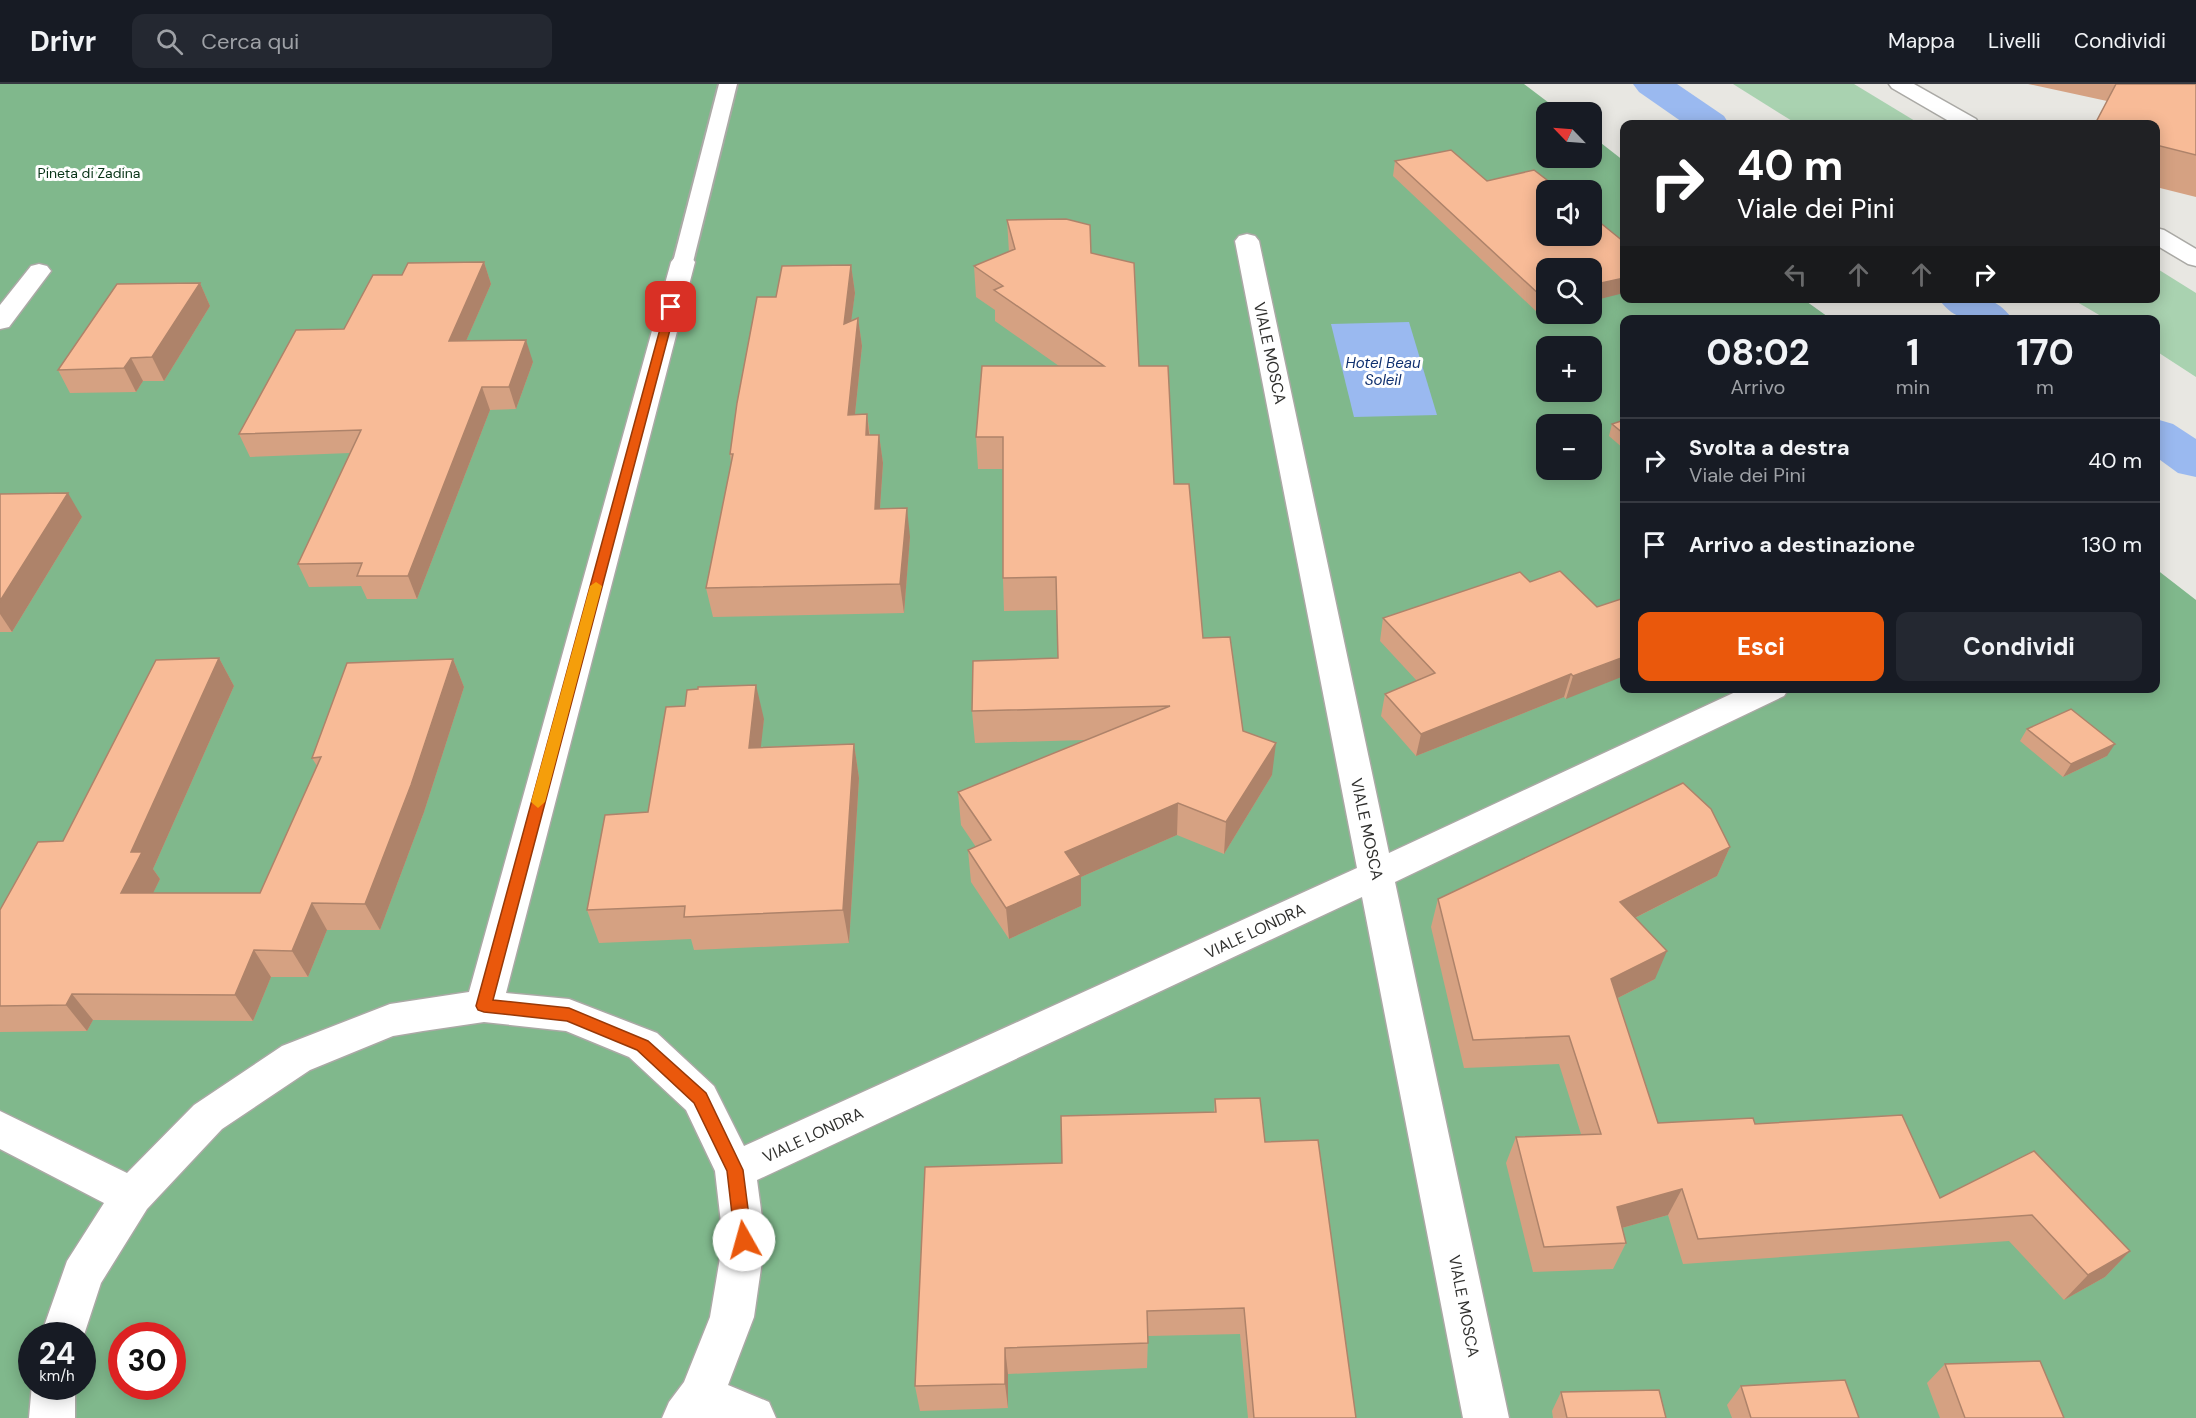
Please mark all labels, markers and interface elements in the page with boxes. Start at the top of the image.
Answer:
search box [132,14,552,68]
text: Drivr [30,23,96,60]
icon: search [153,25,186,58]
text: Cerca qui [201,27,299,56]
text: Mappa [1888,27,1955,55]
text: Livelli [1988,27,2041,55]
text: Condividi [2074,27,2166,55]
north arrow [1536,102,1602,168]
map controls [1536,102,1602,480]
text: 40 m [1737,138,1843,193]
icon: right [1638,144,1716,222]
park label: Pineta di Zadina [38,164,140,182]
button: sound [1536,180,1602,246]
text: Viale dei Pini [1737,191,1895,226]
button: search [1536,258,1602,324]
icon: left [1779,258,1812,291]
icon: ahead [1842,258,1875,291]
icon: ahead [1905,258,1938,291]
icon: right [1968,258,2001,291]
pin [645,281,696,332]
icon: arrive [654,290,687,323]
street label: VIALE MOSCA [1249,300,1291,406]
text: 08:02 [1706,329,1810,376]
text: 1 [1906,329,1919,376]
text: 170 [2016,329,2074,376]
button: + [1536,336,1602,402]
water label: Hotel Beau Soleil [1345,353,1421,390]
text: Arrivo [1731,374,1785,400]
text: min [1896,374,1930,400]
text: m [2036,374,2054,400]
button: − [1536,414,1602,480]
text: Svolta a destra [1689,433,1850,462]
icon: right [1638,444,1671,477]
text: 40 m [2088,446,2142,475]
text: Viale dei Pini [1689,462,1806,488]
icon: arrive [1638,528,1671,561]
text: Arrivo a destinazione [1689,530,1915,559]
text: 130 m [2082,530,2142,559]
button: Esci [1638,612,1884,681]
button: Condividi [1896,612,2142,681]
street label: VIALE MOSCA [1346,776,1388,882]
street label: VIALE LONDRA [1201,898,1309,964]
street label: VIALE LONDRA [759,1102,867,1168]
position arrow [712,1208,776,1272]
street label: VIALE MOSCA [1444,1253,1484,1359]
speed limit sign: 30 [108,1322,186,1400]
text: 24 [39,1334,75,1373]
text: km/h [39,1366,75,1386]

